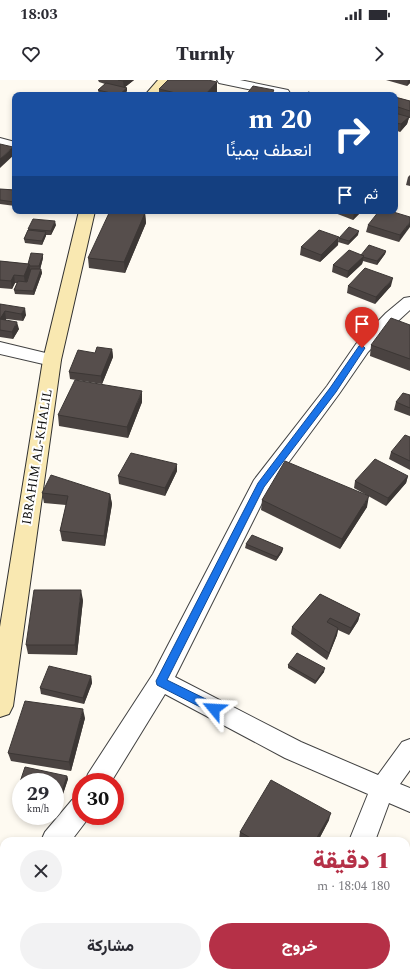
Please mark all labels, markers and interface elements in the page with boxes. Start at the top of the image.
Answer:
text: 18:03 [20,3,58,26]
text: Turnly [176,41,234,68]
icon: heart [20,43,42,65]
icon: forward [368,43,390,65]
text: 20 m [248,98,312,141]
icon: right [326,108,378,160]
text: انعطف يمينًا [226,137,312,164]
text: ثم [364,183,378,206]
icon: arrive [334,184,356,206]
pin [345,307,379,348]
icon: arrive [351,313,373,335]
street label: IBRAHIM AL-KHALIL [16,388,58,526]
position arrow [193,688,235,730]
speed limit sign: 30 [72,773,124,825]
text: 29 [27,779,49,809]
text: km/h [27,801,49,817]
text: 1 دقيقة [313,843,390,879]
button: close [20,850,62,892]
text: 180 m · 18:04 [317,876,390,896]
button: مشاركة [20,923,201,969]
button: خروج [209,923,390,969]

